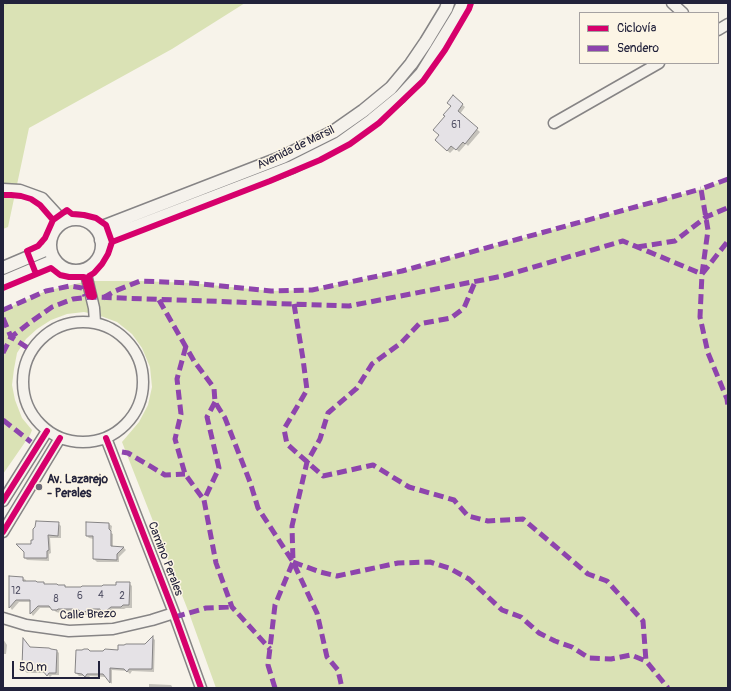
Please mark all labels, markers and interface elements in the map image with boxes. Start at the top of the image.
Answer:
legend [579,12,719,64]
text: Ciclovía [617,21,656,36]
text: Sendero [617,41,659,56]
house number: 61 [451,119,461,131]
street label: Avenida de Marsil [255,123,337,173]
place label: Av. Lazarejo - Perales [47,473,108,501]
marker: Av. Lazarejo - Perales [34,482,44,492]
street label: Camino Perales [144,520,186,598]
house number: 12 [11,585,21,597]
house number: 4 [98,589,104,601]
house number: 6 [77,590,83,602]
house number: 2 [119,590,125,602]
house number: 8 [53,593,59,605]
street label: Calle Brezo [59,607,117,623]
scale bar [14,653,102,679]
text: 50 m [19,660,47,675]

